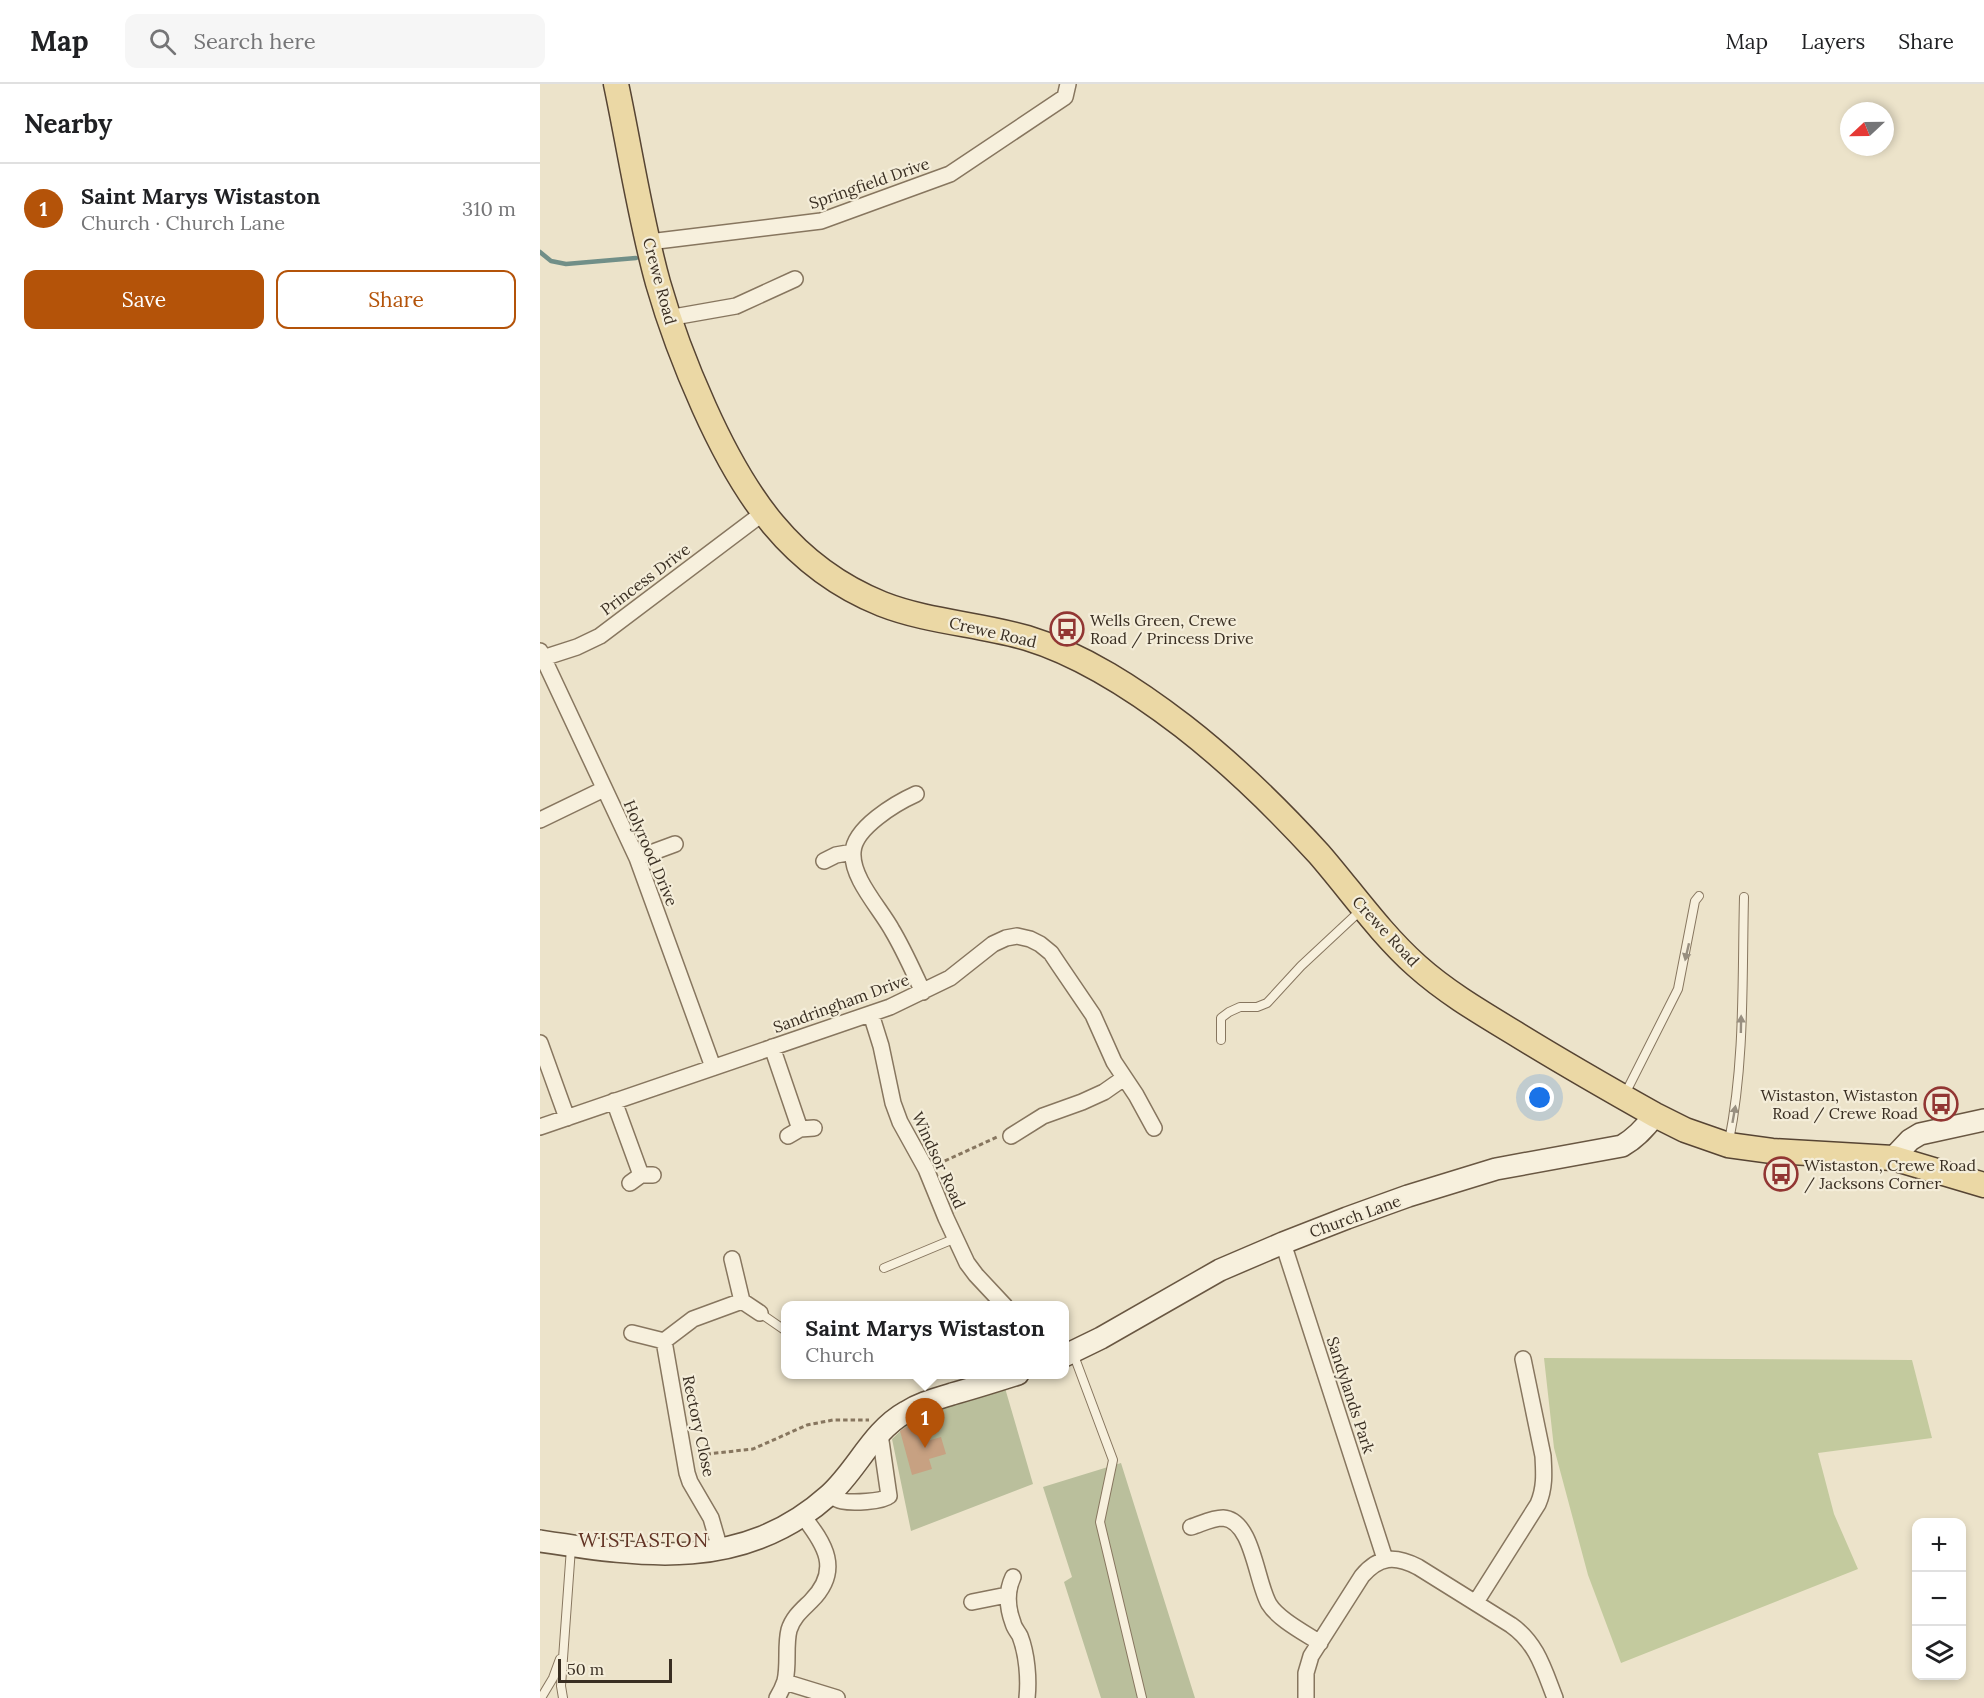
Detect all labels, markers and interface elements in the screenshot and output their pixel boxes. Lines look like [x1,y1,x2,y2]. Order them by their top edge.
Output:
search box [125,14,545,68]
text: Map [30,23,89,59]
icon: search [146,25,179,58]
text: Search here [194,27,316,55]
text: Map [1725,28,1768,55]
text: Layers [1801,28,1865,55]
text: Share [1898,28,1954,55]
north arrow [1840,102,1894,156]
text: Nearby [24,107,112,140]
street label: Springfield Drive [806,153,932,213]
text: Saint Marys Wistaston [81,182,320,210]
text: 1 [39,196,48,221]
text: 310 m [462,196,516,221]
text: Church · Church Lane [81,210,285,235]
street label: Crewe Road [639,235,681,327]
button: Save [24,270,264,329]
button: Share [276,270,516,329]
street label: Princess Drive [596,539,694,619]
place label: Wells Green, Crewe Road / Princess Drive [1090,610,1254,649]
bus stop icon: Wells Green, Crewe Road / Princess Drive [1049,611,1085,647]
street label: Crewe Road [947,612,1039,652]
street label: Holyrood Drive [620,797,683,909]
street label: Crewe Road [1348,892,1424,971]
one-way arrow [1681,943,1691,961]
street label: Sandringham Drive [770,969,912,1037]
one-way arrow [1736,1015,1746,1034]
your location [1525,1083,1554,1112]
place label: Wistaston, Wistaston Road / Crewe Road [1760,1085,1918,1124]
bus stop icon: Wistaston, Wistaston Road / Crewe Road [1923,1086,1959,1122]
one-way arrow [1730,1105,1739,1124]
street label: Windsor Road [908,1108,970,1212]
place label: Wistaston, Crewe Road / Jacksons Corner [1804,1155,1977,1194]
bus stop icon: Wistaston, Crewe Road / Jacksons Corner [1763,1156,1799,1192]
street label: Church Lane [1307,1190,1404,1242]
popup [781,1301,1069,1379]
text: Saint Marys Wistaston [805,1314,1045,1342]
street label: Sandylands Park [1323,1334,1379,1456]
text: Church [805,1342,874,1367]
street label: Rectory Close [678,1373,720,1479]
pin: 1 [906,1398,944,1448]
map controls [1912,1518,1966,1680]
button: + [1912,1518,1966,1572]
district label: WISTASTON [578,1527,710,1552]
button: − [1912,1572,1966,1626]
button: layers [1912,1626,1966,1680]
scale bar [558,1656,672,1684]
text: 50 m [567,1659,604,1679]

